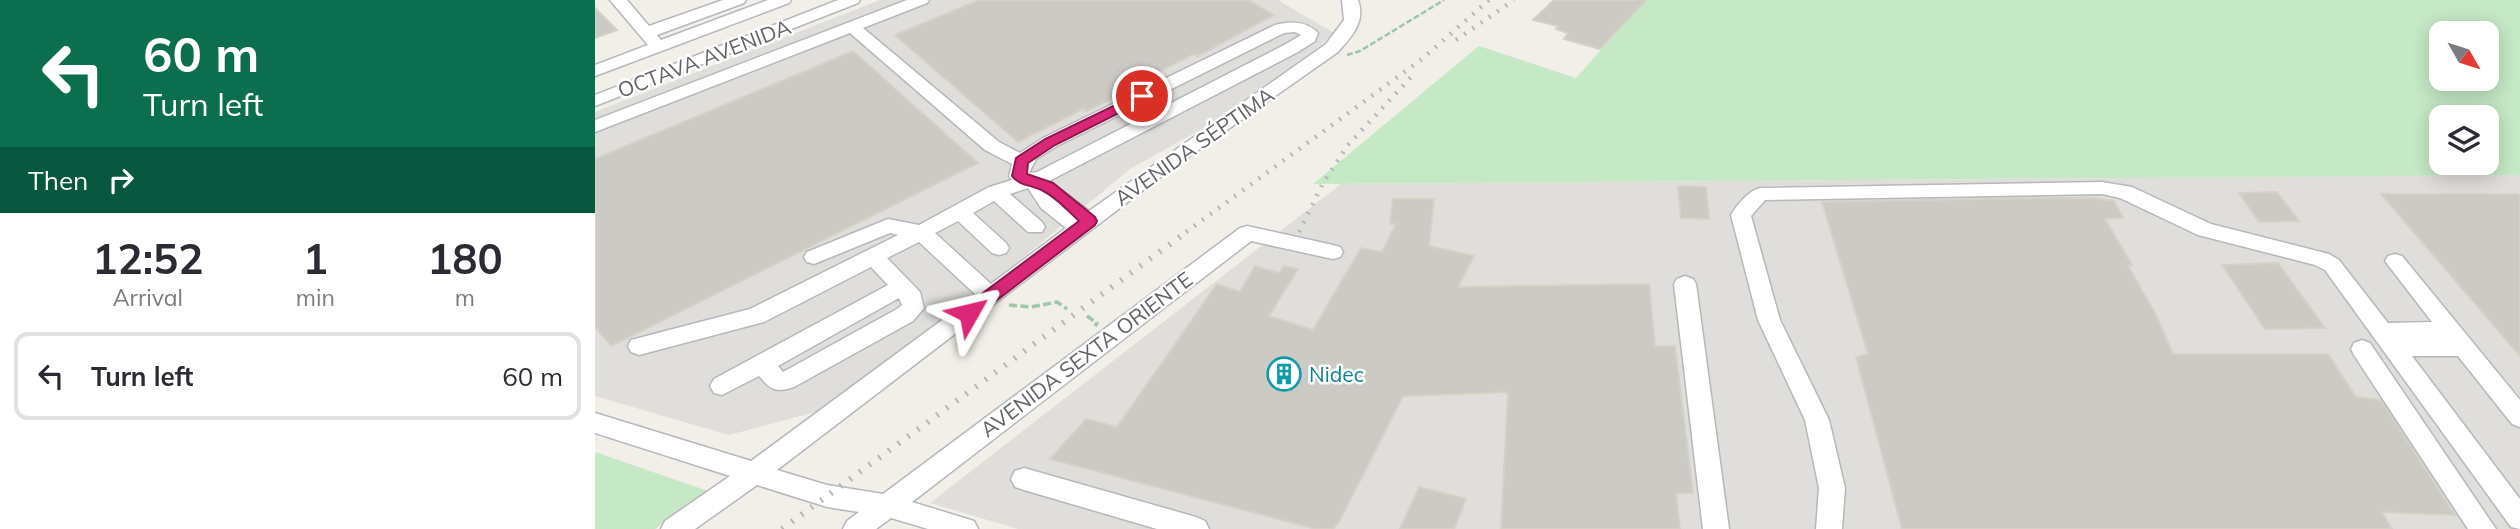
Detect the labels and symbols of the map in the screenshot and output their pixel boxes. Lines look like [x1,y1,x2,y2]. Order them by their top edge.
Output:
street label: OCTAVA AVENIDA [614,13,795,103]
north arrow [2429,21,2499,91]
pin [1112,66,1172,126]
street label: AVENIDA SÉPTIMA [1109,81,1279,211]
street label: AVENIDA SEXTA ORIENTE [975,266,1197,442]
position arrow [932,276,1006,350]
building icon: Nidec [1265,355,1303,393]
place label: Nidec [1309,361,1364,387]

